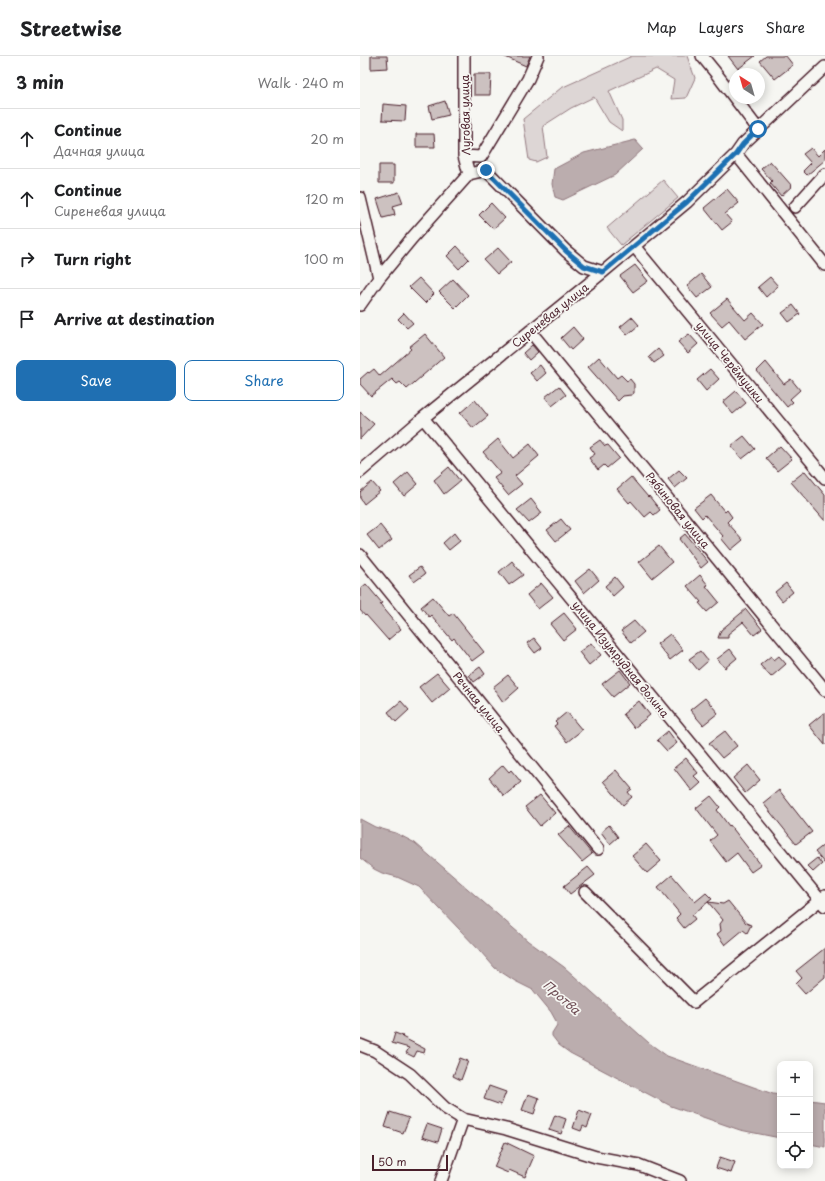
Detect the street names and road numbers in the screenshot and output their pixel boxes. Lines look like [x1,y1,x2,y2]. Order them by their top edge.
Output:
street label: Луговая улица [456,74,474,156]
street label: Сиреневая улица [508,279,592,351]
street label: улица Черёмушки [692,318,768,406]
street label: Рябиновая улица [642,468,714,552]
street label: улица Изумрудная долина [568,597,674,721]
street label: Речная улица [449,668,509,736]

